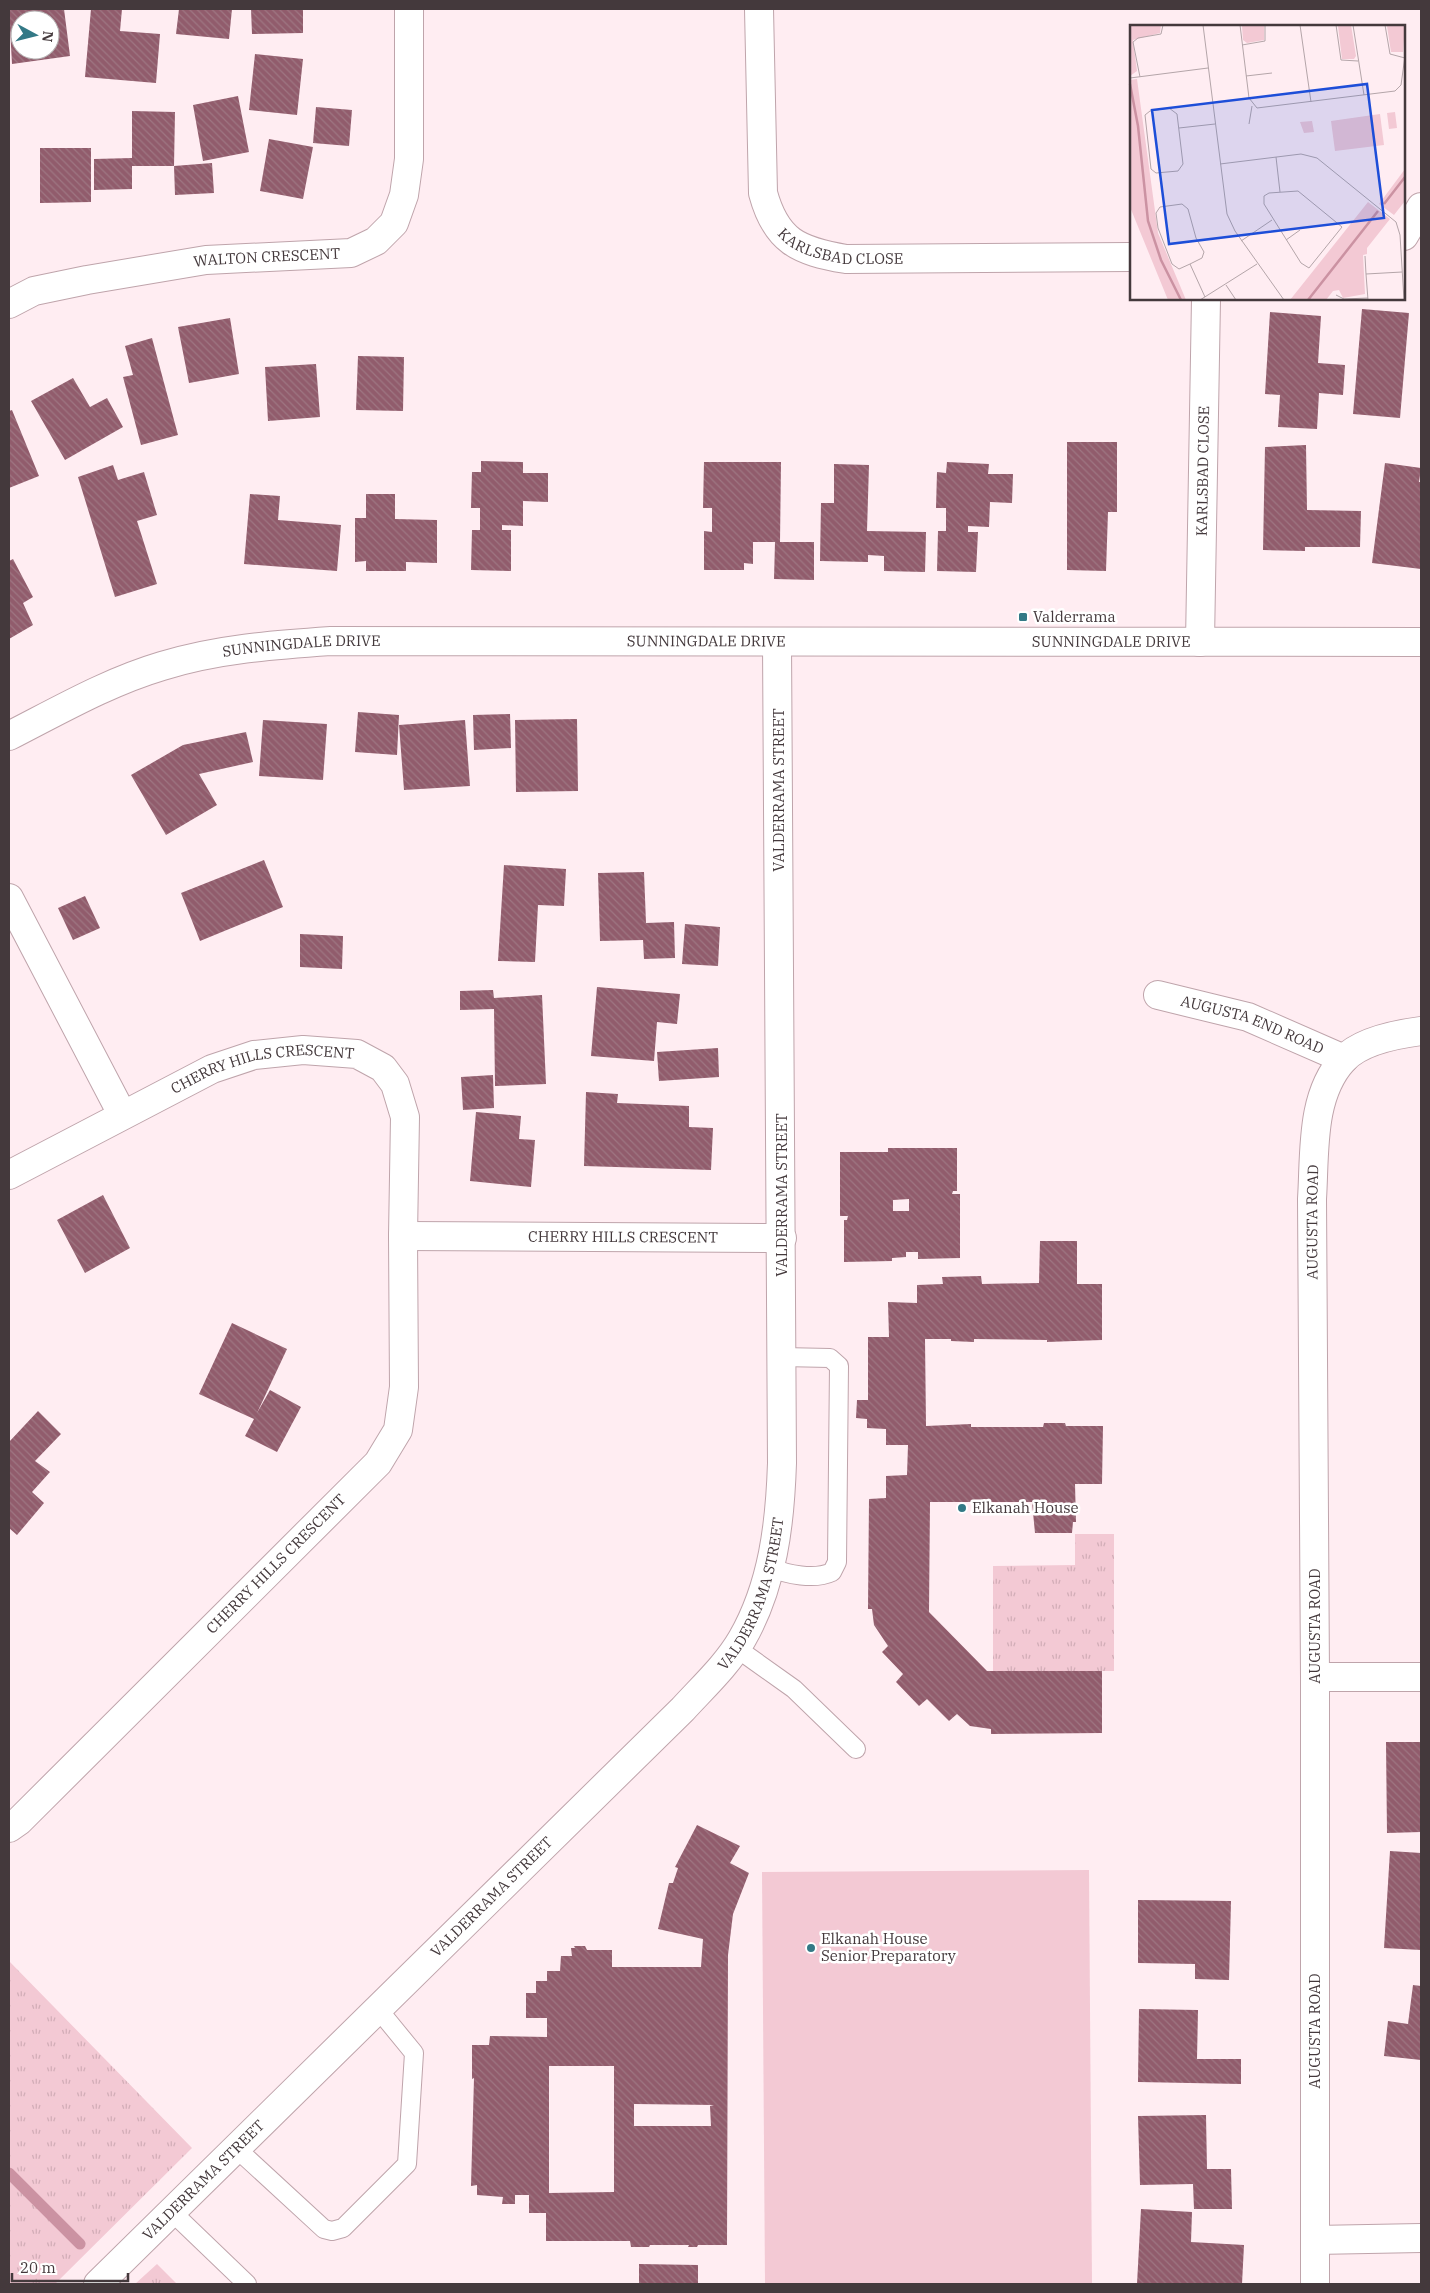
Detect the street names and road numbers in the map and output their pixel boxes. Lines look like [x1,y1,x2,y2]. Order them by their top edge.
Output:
street label: KARLSBAD CLOSE [774,224,903,268]
street label: WALTON CRESCENT [192,244,341,271]
street label: KARLSBAD CLOSE [1192,406,1213,536]
street label: SUNNINGDALE DRIVE [221,631,381,661]
street label: SUNNINGDALE DRIVE [627,631,786,650]
street label: SUNNINGDALE DRIVE [1032,632,1191,651]
street label: VALDERRAMA STREET [769,708,788,872]
street label: AUGUSTA END ROAD [1179,991,1327,1058]
street label: CHERRY HILLS CRESCENT [167,1040,355,1098]
street label: VALDERRAMA STREET [772,1113,791,1277]
street label: AUGUSTA ROAD [1302,1164,1322,1280]
street label: CHERRY HILLS CRESCENT [528,1227,718,1247]
street label: CHERRY HILLS CRESCENT [202,1490,350,1638]
street label: VALDERRAMA STREET [713,1516,787,1674]
street label: AUGUSTA ROAD [1305,1568,1324,1684]
street label: VALDERRAMA STREET [426,1832,557,1961]
street label: AUGUSTA ROAD [1305,1973,1324,2089]
street label: VALDERRAMA STREET [138,2116,268,2244]

